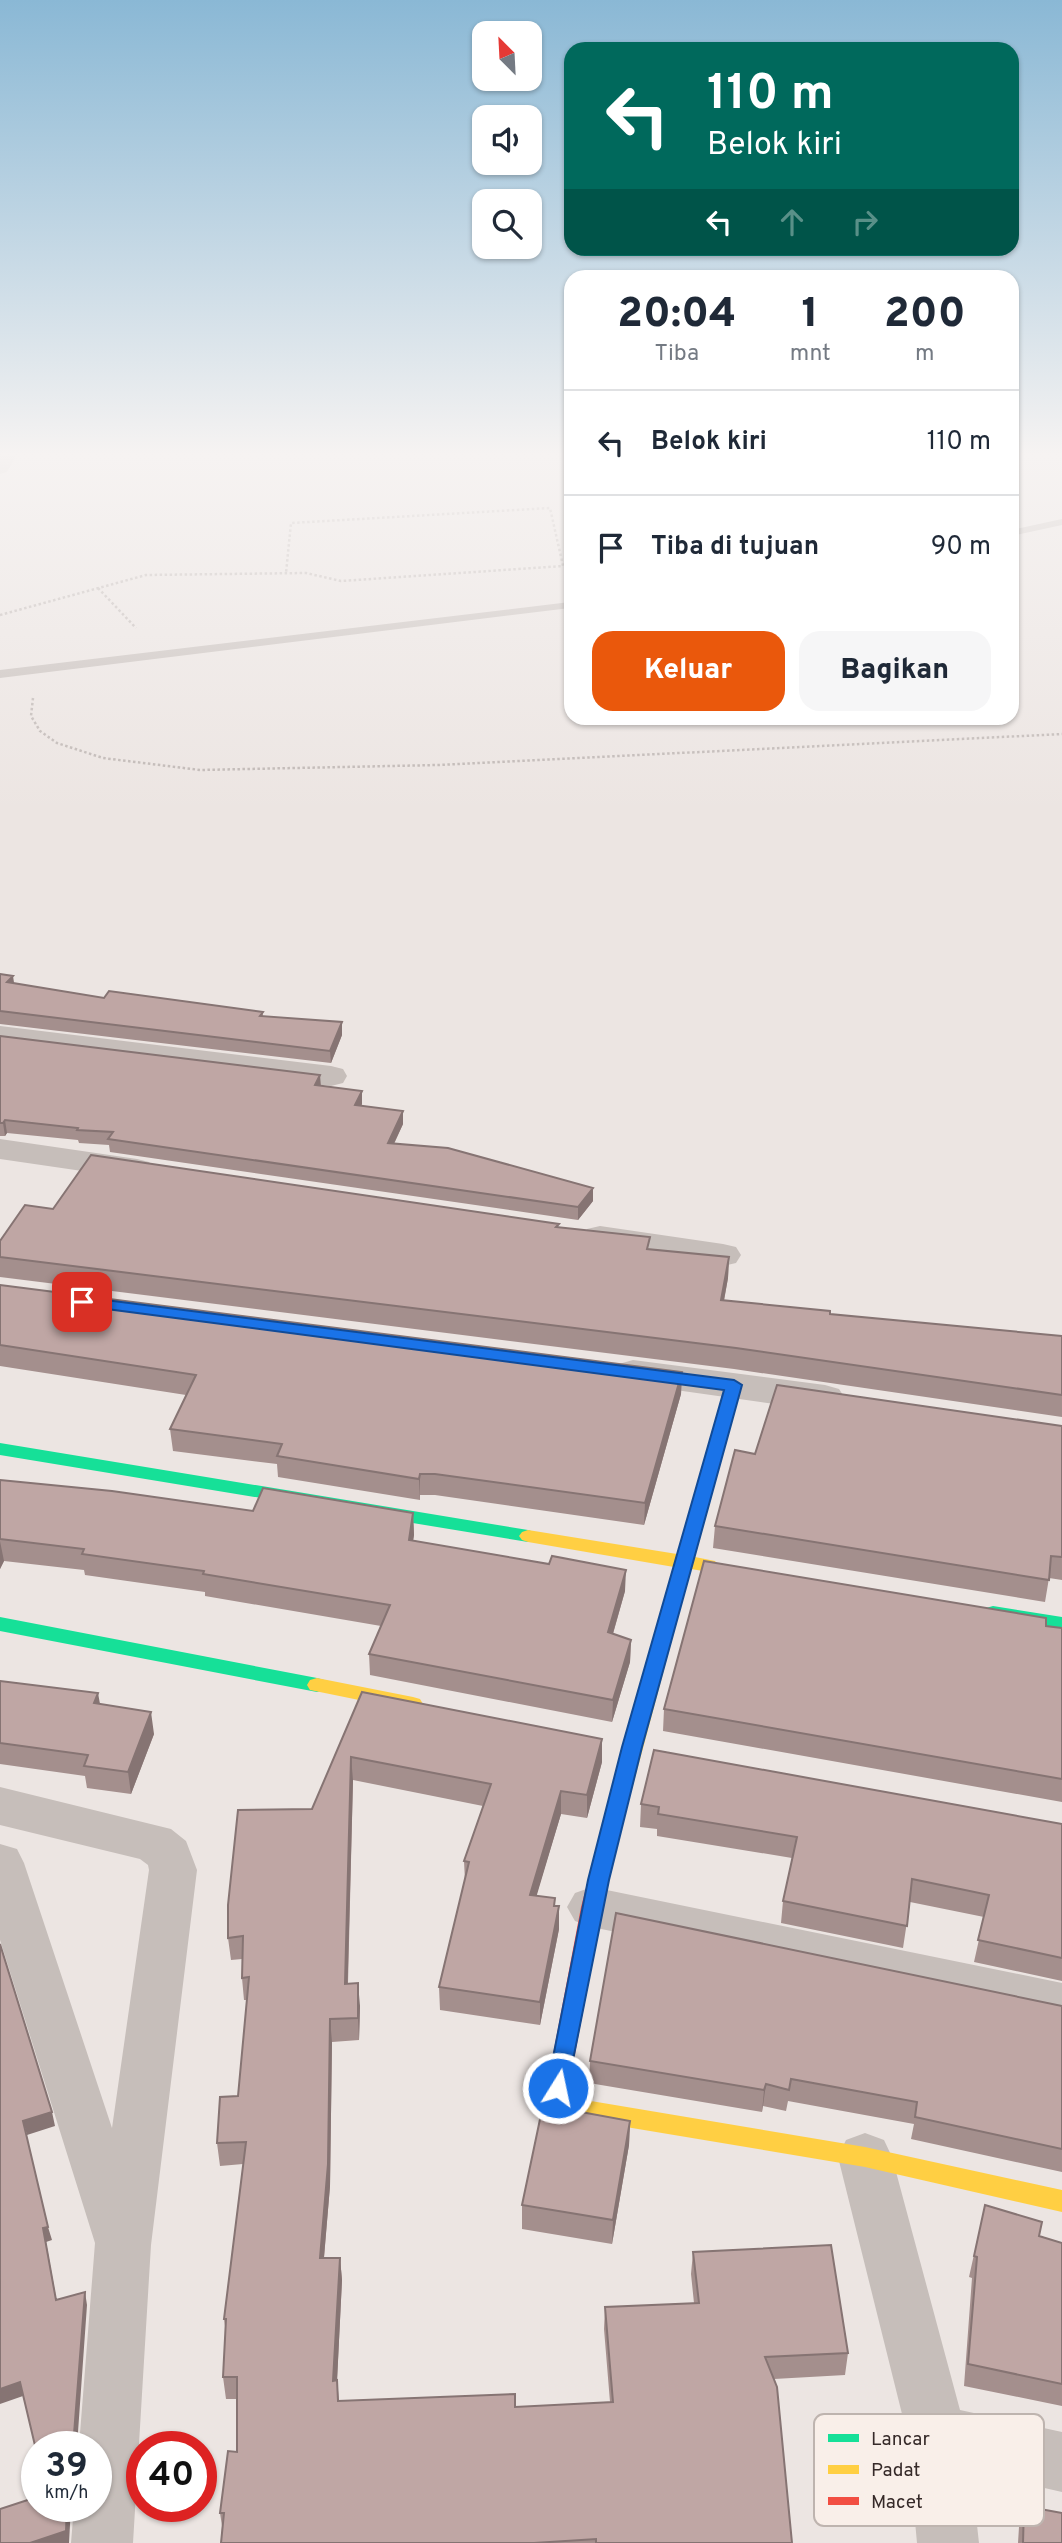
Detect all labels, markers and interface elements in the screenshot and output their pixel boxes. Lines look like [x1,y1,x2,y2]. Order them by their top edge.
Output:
north arrow [472,21,542,91]
map controls [472,21,542,259]
text: 110 m [707,65,834,127]
icon: left [592,70,683,161]
button: sound [472,105,542,175]
text: Belok kiri [707,126,842,166]
button: search [472,189,542,259]
icon: left [700,203,738,241]
icon: ahead [773,203,811,241]
icon: right [846,203,884,241]
text: 20:04 [617,289,736,342]
text: 1 [802,289,819,342]
text: 200 [884,289,966,342]
text: Tiba [655,340,699,369]
text: mnt [790,340,831,369]
text: m [915,340,935,369]
icon: left [592,424,630,462]
text: Belok kiri [651,426,767,459]
text: 110 m [927,426,991,459]
icon: arrive [592,529,630,567]
text: Tiba di tujuan [651,531,819,564]
text: 90 m [931,531,991,564]
button: Keluar [592,631,785,711]
button: Bagikan [799,631,991,711]
pin [52,1272,112,1332]
icon: arrive [63,1283,101,1321]
position arrow [521,2051,595,2125]
legend [814,2414,1044,2526]
text: Lancar [871,2428,930,2452]
speed limit sign: 40 [126,2431,217,2522]
text: 39 [45,2445,88,2489]
text: Padat [871,2459,920,2483]
text: km/h [45,2482,88,2505]
text: Macet [871,2491,923,2515]

